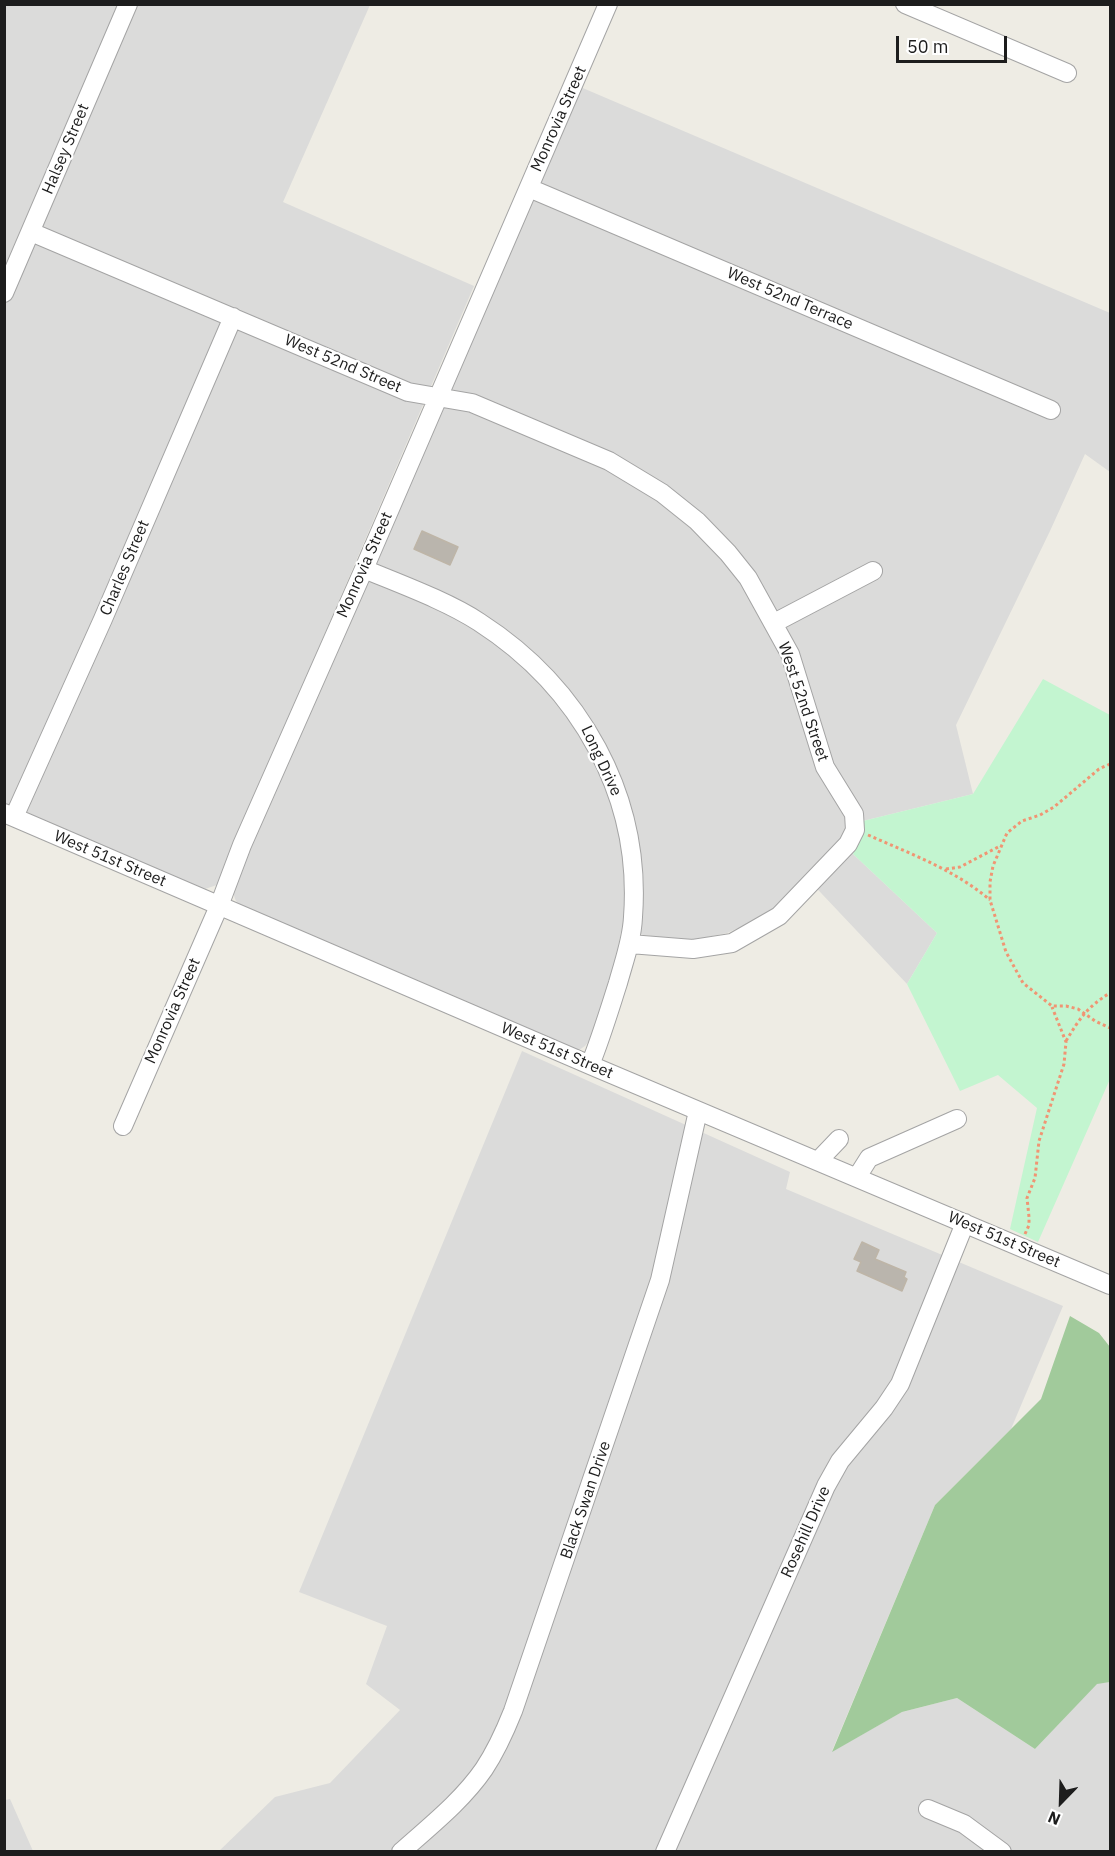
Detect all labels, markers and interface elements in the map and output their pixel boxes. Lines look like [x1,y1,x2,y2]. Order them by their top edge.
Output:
scale bar [899,24,1010,62]
text: 50 m [907,35,949,58]
street label: Monrovia Street [527,63,591,175]
street label: Halsey Street [38,101,94,197]
street label: West 52nd Terrace [724,264,856,334]
street label: West 52nd Street [282,331,404,397]
street label: Monrovia Street [333,509,397,621]
street label: Charles Street [96,517,154,619]
street label: West 52nd Street [774,640,832,764]
street label: Long Drive [576,723,626,799]
street label: West 51st Street [51,827,169,891]
street label: Monrovia Street [141,955,205,1067]
street label: West 51st Street [498,1019,616,1083]
street label: West 51st Street [945,1208,1063,1272]
street label: Black Swan Drive [557,1438,615,1562]
street label: Rosehill Drive [777,1483,835,1581]
north arrow [1031,1772,1091,1832]
text: N [1045,1807,1063,1830]

